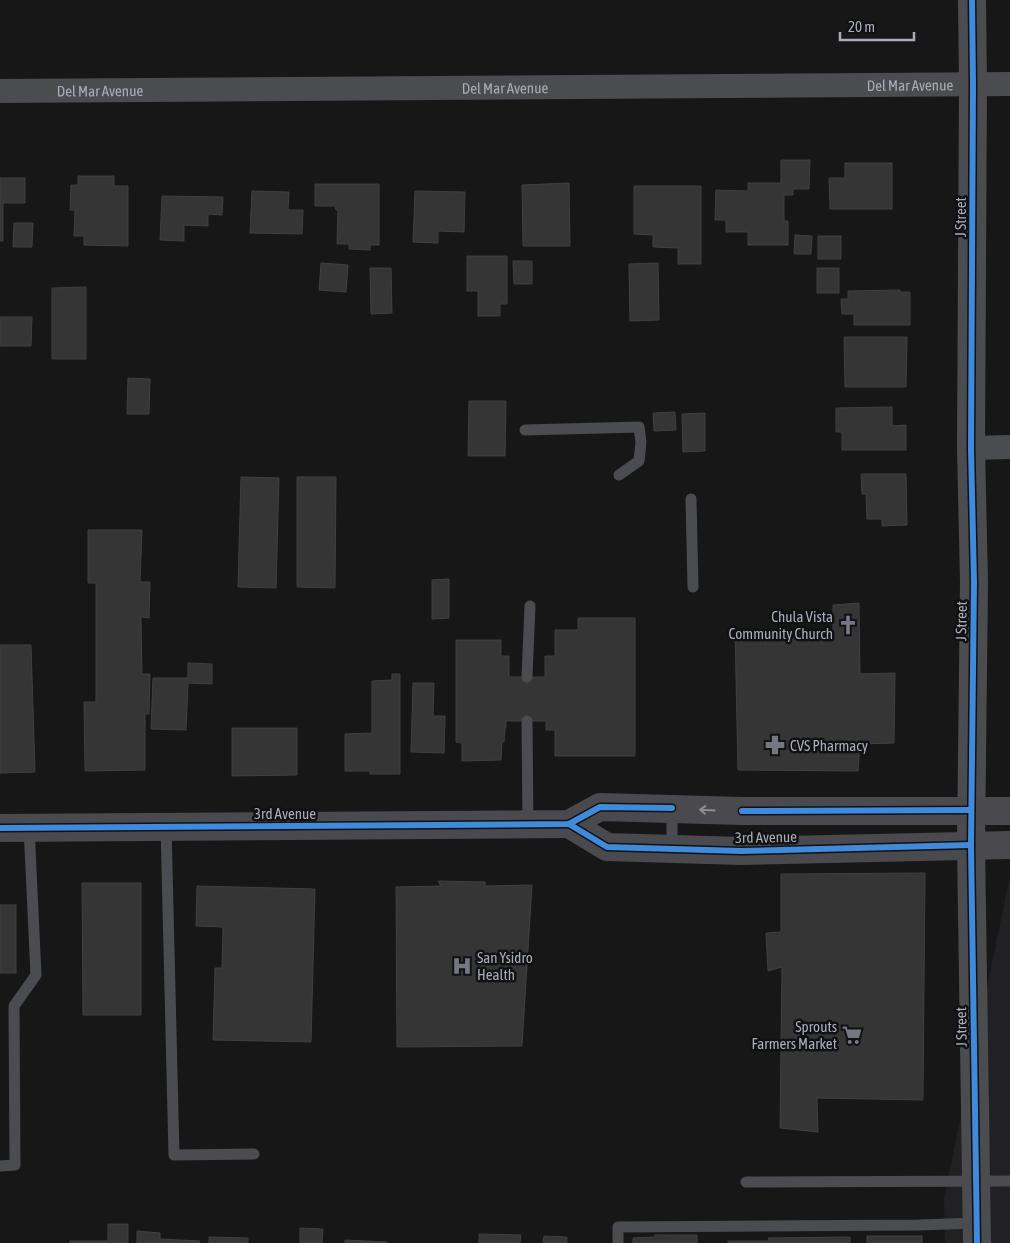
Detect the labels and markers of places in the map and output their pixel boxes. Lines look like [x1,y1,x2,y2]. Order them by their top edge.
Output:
place label: Chula Vista Community Church [729,608,833,642]
church icon: Chula Vista Community Church [837,614,859,636]
pharmacy icon: CVS Pharmacy [764,734,786,756]
place label: CVS Pharmacy [790,737,868,754]
place label: San Ysidro Health [477,949,533,983]
hospital icon: San Ysidro Health [451,955,473,977]
place label: Sprouts Farmers Market [752,1018,837,1052]
supermarket icon: Sprouts Farmers Market [841,1024,863,1046]

